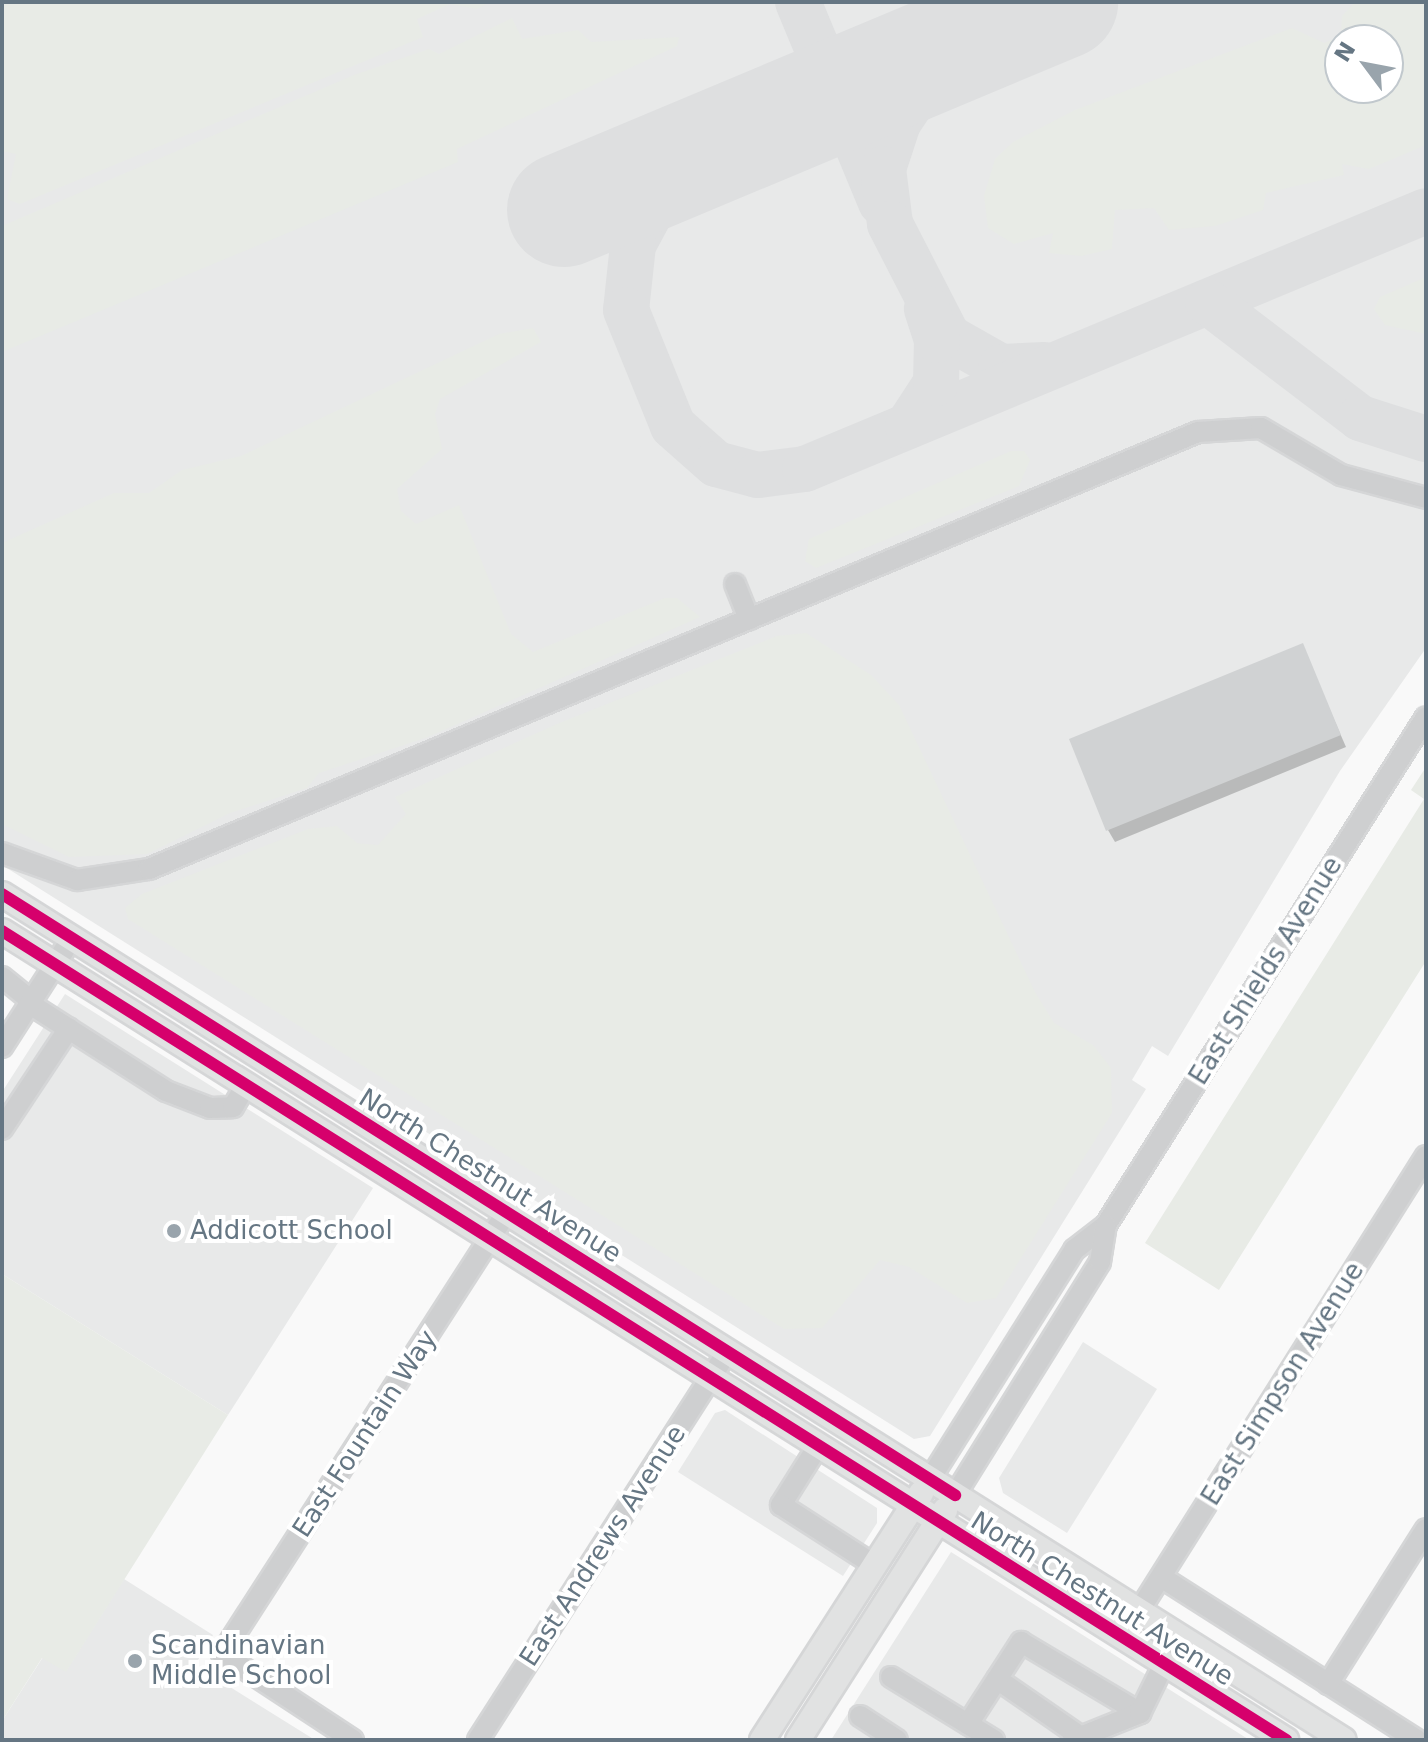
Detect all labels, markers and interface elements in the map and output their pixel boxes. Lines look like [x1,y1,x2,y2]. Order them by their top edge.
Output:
north arrow [1324,24,1404,104]
text: N [1329,38,1360,67]
street label: East Shields Avenue [1183,851,1349,1091]
street label: North Chestnut Avenue [353,1082,627,1270]
place label: Addicott School [190,1215,393,1247]
marker: Addicott School [165,1222,183,1240]
street label: East Simpson Avenue [1195,1257,1371,1511]
street label: East Fountain Way [286,1325,444,1543]
street label: East Andrews Avenue [513,1420,693,1672]
street label: North Chestnut Avenue [965,1505,1239,1693]
place label: Scandinavian Middle School [151,1630,331,1692]
marker: Scandinavian Middle School [126,1652,144,1670]

